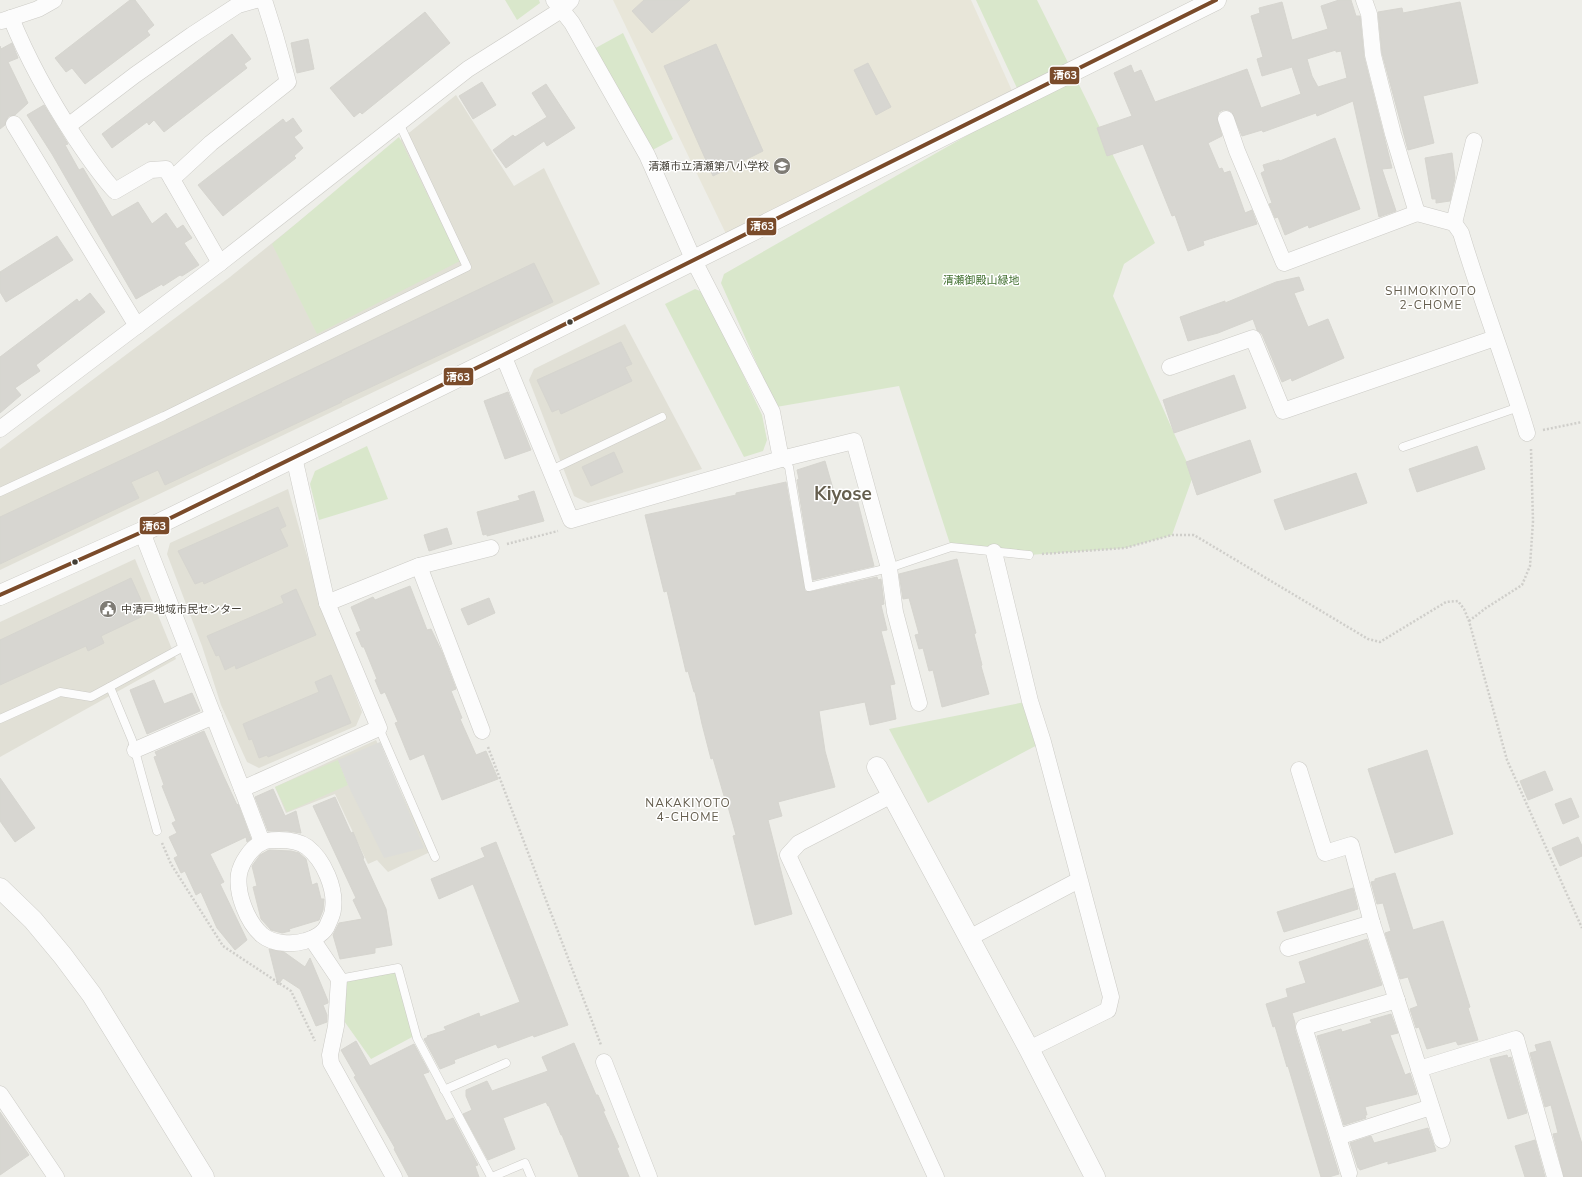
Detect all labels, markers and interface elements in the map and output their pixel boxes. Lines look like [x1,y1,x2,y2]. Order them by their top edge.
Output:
line badge: 清63 [1049,66,1080,85]
text: 清63 [1053,68,1077,83]
school or university icon: 清瀬市立清瀬第八小学校 [772,156,792,176]
place label: 清瀬市立清瀬第八小学校 [648,159,769,174]
line badge: 清63 [746,217,777,236]
text: 清63 [750,219,774,234]
park label: 清瀬御殿山緑地 [943,273,1020,288]
district label: SHIMOKIYOTO 2-CHOME [1385,283,1477,313]
unlabelled marker [565,317,575,327]
line badge: 清63 [443,367,474,386]
text: 清63 [446,370,470,385]
district label: Kiyose [814,481,872,507]
line badge: 清63 [139,516,170,535]
text: 清63 [142,519,166,534]
unlabelled marker [70,557,80,567]
public building icon: 中清戸地域市民センター [98,599,118,619]
place label: 中清戸地域市民センター [121,602,242,617]
district label: NAKAKIYOTO 4-CHOME [645,795,731,825]

